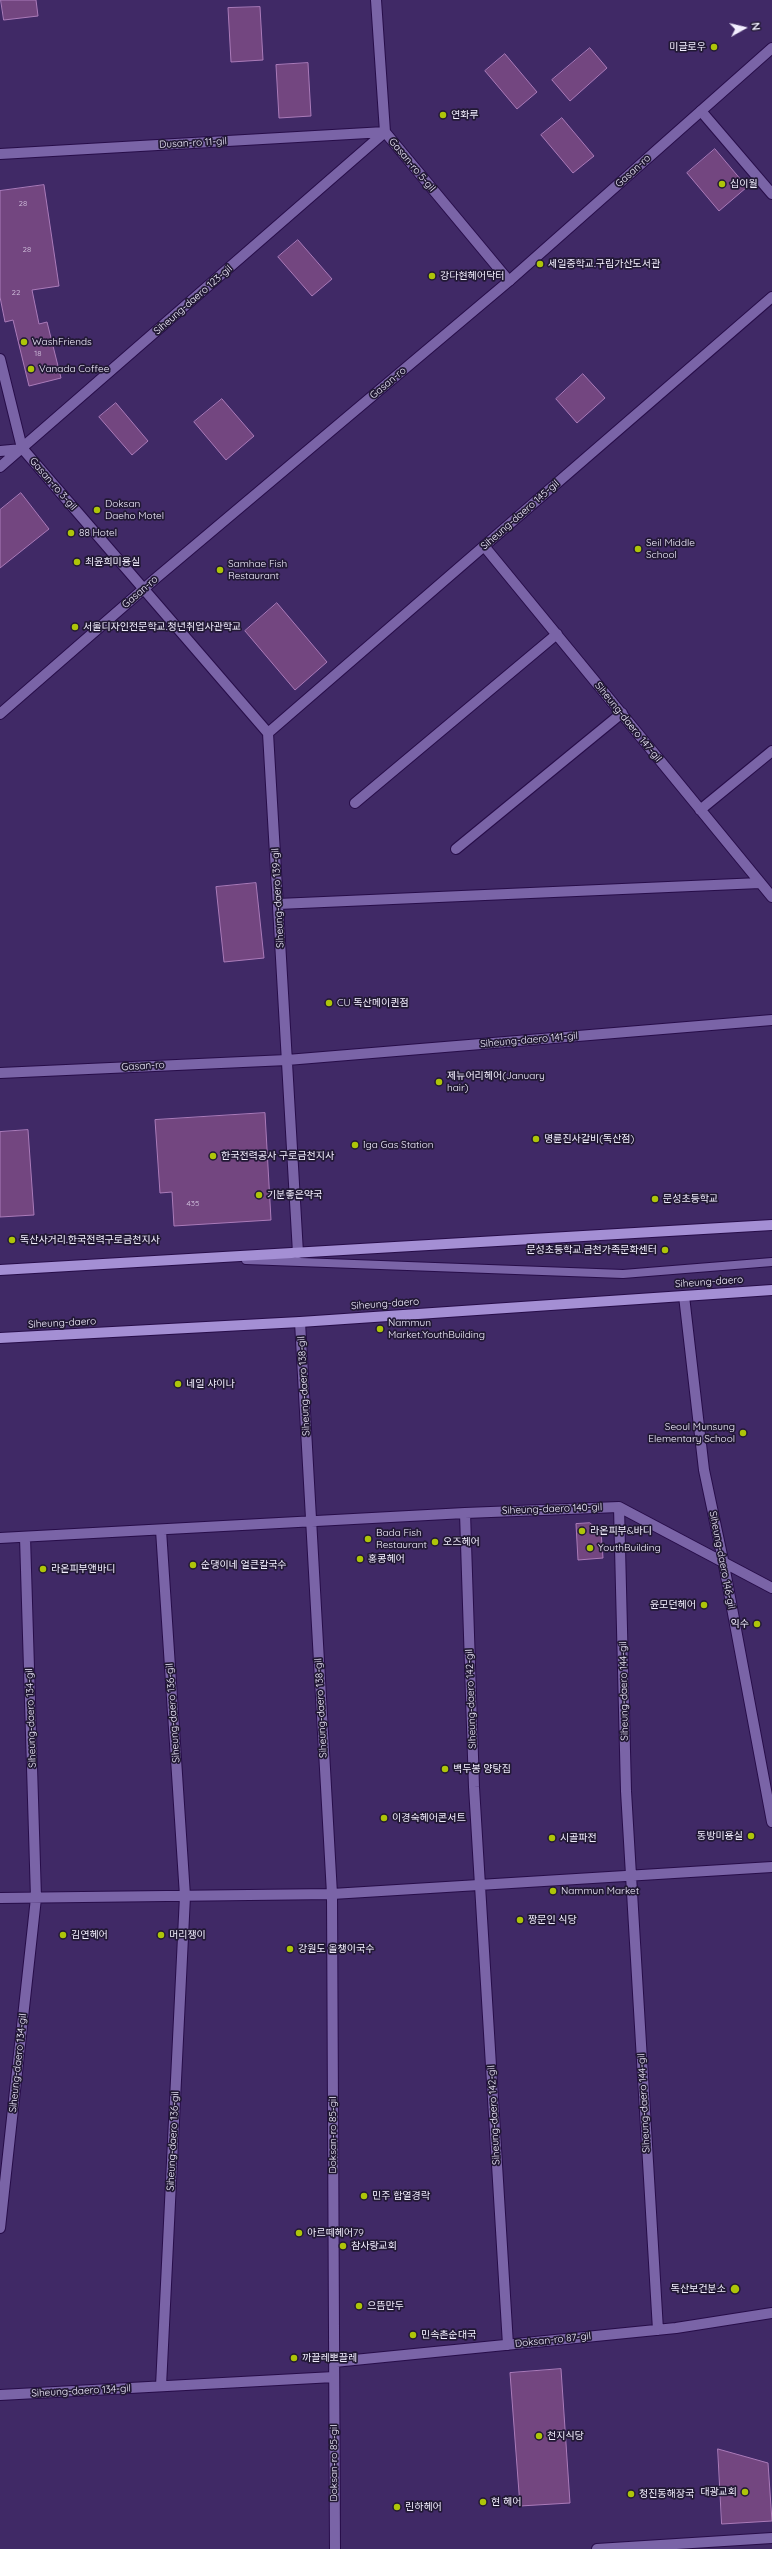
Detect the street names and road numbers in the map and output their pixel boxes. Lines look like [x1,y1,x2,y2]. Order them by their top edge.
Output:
street label: Dusan-ro 11-gil [159,135,227,151]
street label: Gasan-ro 5-gil [386,136,438,194]
street label: Gasan-ro [613,152,653,190]
street label: Siheung-daero 123-gil [151,263,235,337]
street label: Gasan-ro [368,364,408,402]
street label: Gasan-ro 3-gil [27,455,79,513]
street label: Siheung-daero 145-gil [478,478,562,552]
street label: Gasan-ro [120,573,160,611]
street label: Siheung-daero 147-gil [592,680,664,764]
street label: Siheung-daero 139-gil [269,848,287,948]
street label: Siheung-daero 141-gil [480,1030,578,1050]
street label: Gasan-ro [121,1059,165,1073]
street label: Siheung-daero [675,1274,743,1290]
street label: Siheung-daero [351,1296,419,1312]
street label: Siheung-daero [28,1315,96,1331]
street label: Siheung-daero 138-gil [295,1336,313,1436]
street label: Siheung-daero 140-gil [502,1501,602,1517]
street label: Siheung-daero 146-gil [707,1510,737,1610]
street label: Siheung-daero 144-gil [617,1641,631,1741]
street label: Siheung-daero 142-gil [463,1649,479,1749]
street label: Siheung-daero 138-gil [312,1658,330,1758]
street label: Siheung-daero 136-gil [164,1663,182,1763]
street label: Siheung-daero 134-gil [23,1668,39,1768]
street label: Siheung-daero 134-gil [7,2013,29,2113]
street label: Siheung-daero 144-gil [635,2053,653,2153]
street label: Siheung-daero 142-gil [485,2065,503,2165]
street label: Siheung-daero 136-gil [164,2091,182,2191]
street label: Doksan-ro 85-gil [327,2097,339,2173]
street label: Doksan-ro 87-gil [514,2330,592,2350]
street label: Siheung-daero 134-gil [31,2382,131,2400]
street label: Doksan-ro 85-gil [328,2425,340,2501]

